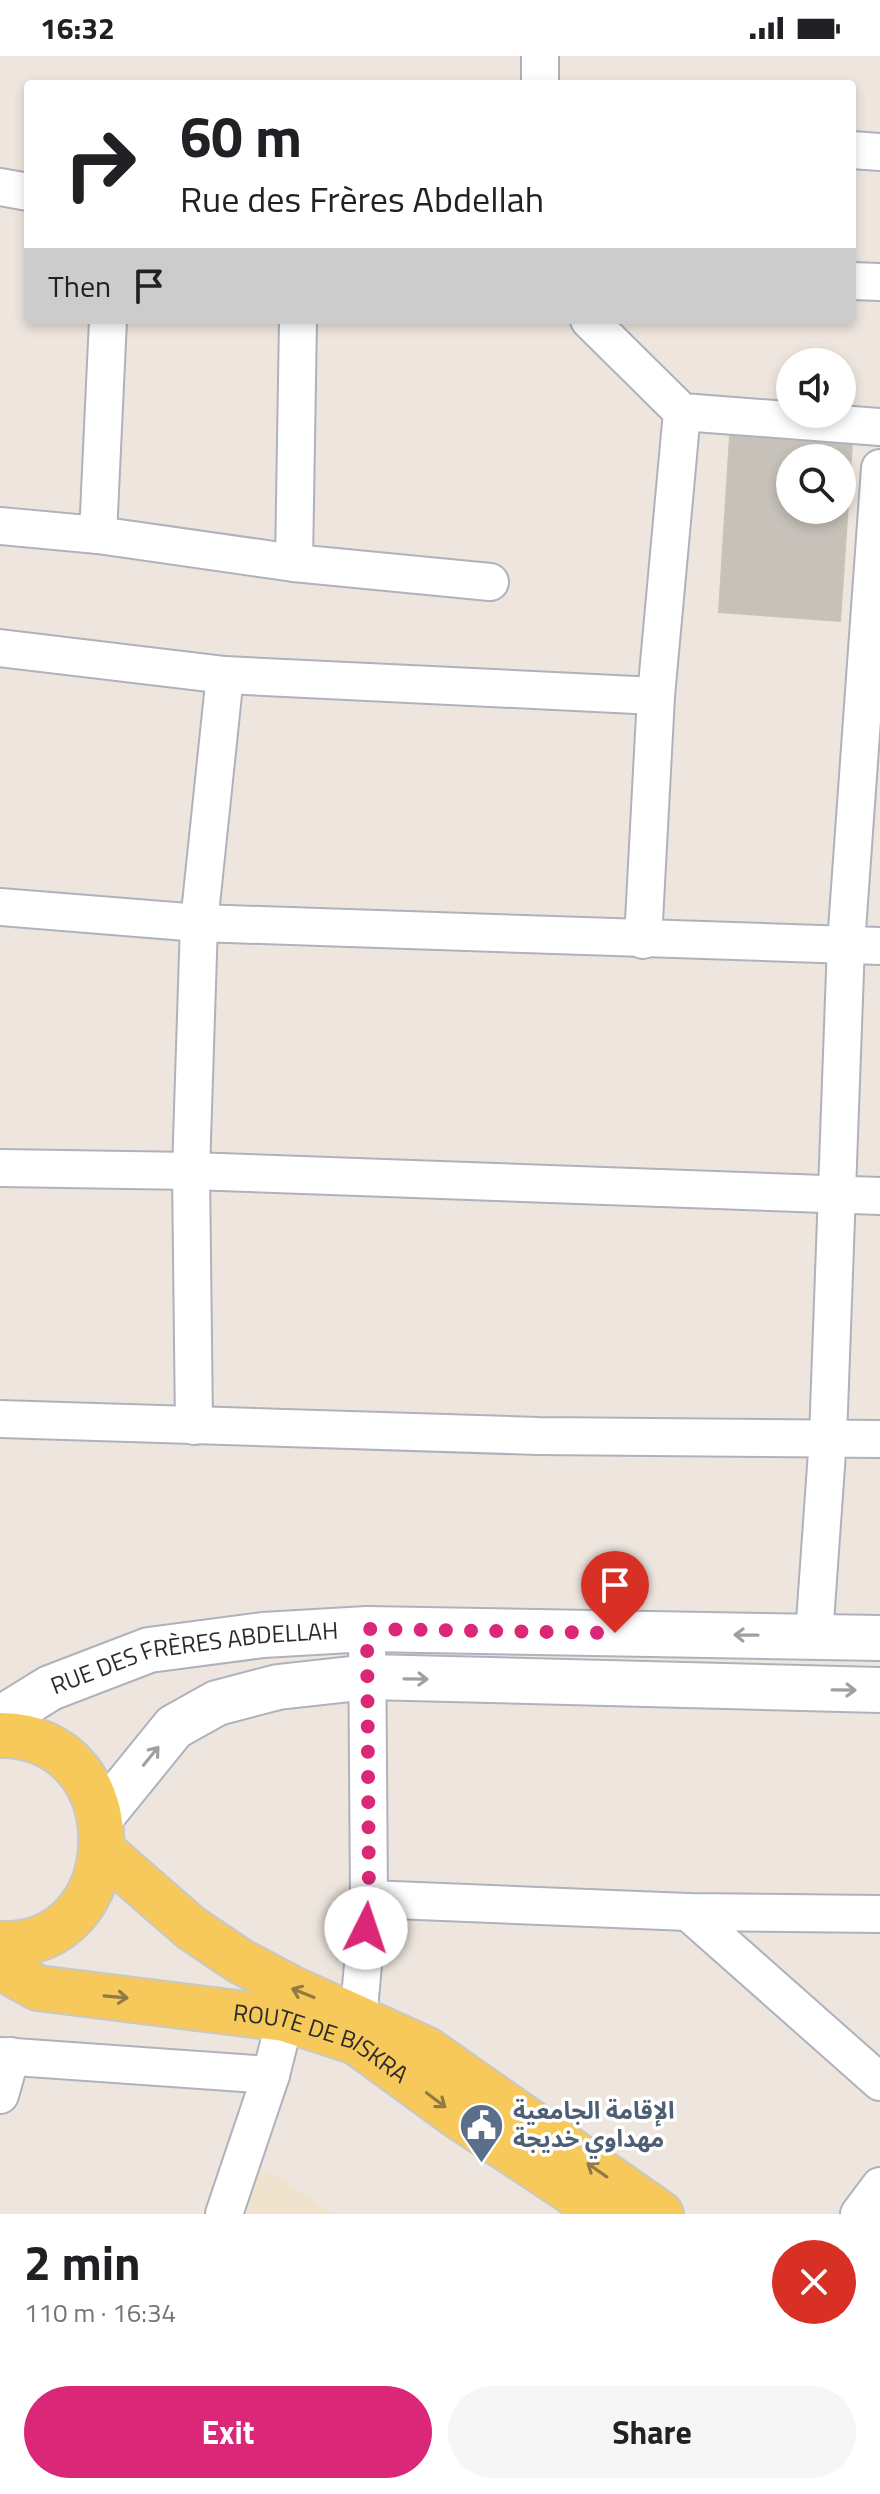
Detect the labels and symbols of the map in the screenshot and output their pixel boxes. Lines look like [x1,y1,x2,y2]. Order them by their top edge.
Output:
pin [581,1551,649,1633]
street label: RUE DES FRÈRES ABDELLAH [45,1612,339,1703]
one-way arrow [733,1627,760,1643]
one-way arrow [402,1671,429,1686]
one-way arrow [830,1682,857,1697]
one-way arrow [142,1746,160,1767]
position arrow [324,1886,408,1970]
one-way arrow [291,1985,316,2000]
one-way arrow [102,1990,128,2005]
street label: ROUTE DE BISKRA [231,1994,416,2092]
one-way arrow [424,2091,446,2108]
place label: الإقامة الجامعية مهداوي خديجة [513,2092,674,2159]
public building icon: الإقامة الجامعية مهداوي خديجة [458,2101,506,2164]
one-way arrow [586,2162,608,2178]

